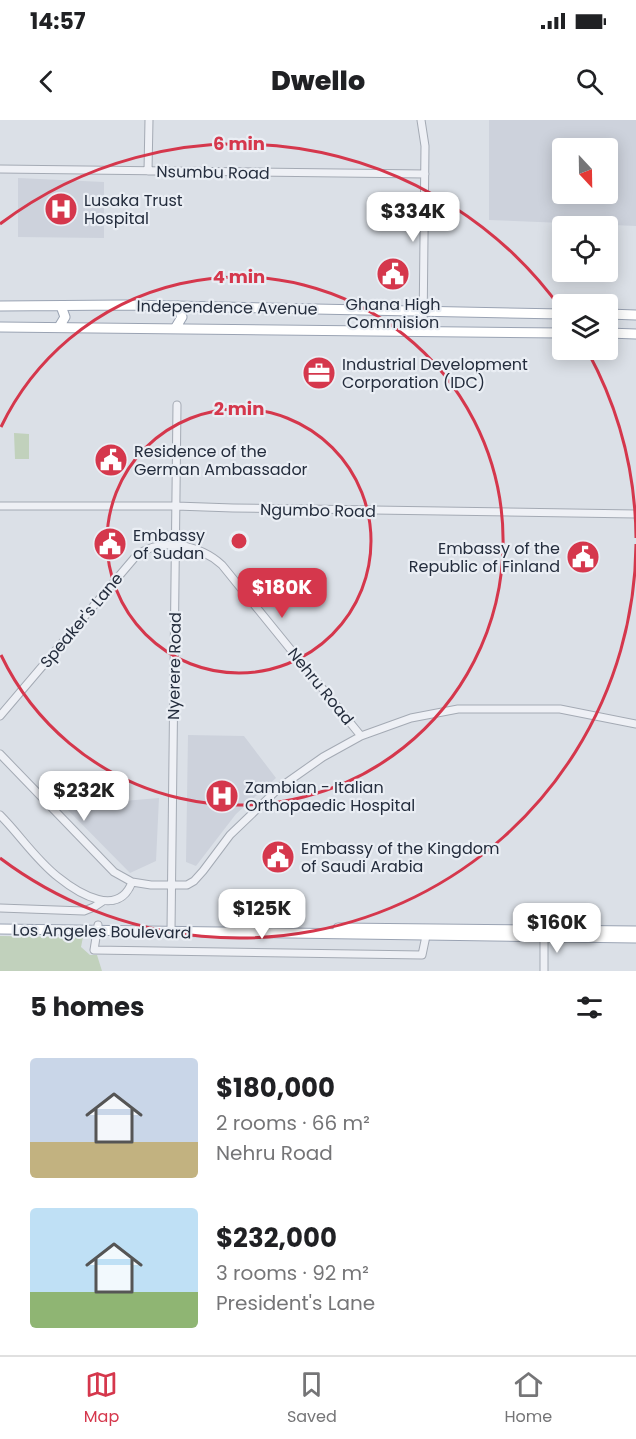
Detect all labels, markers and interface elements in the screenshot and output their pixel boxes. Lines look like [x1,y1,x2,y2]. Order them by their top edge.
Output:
text: 14:57 [30,6,85,37]
text: Dwello [271,62,365,99]
icon: back [30,65,63,98]
icon: search [573,65,606,98]
text: 6 min [213,131,265,156]
north arrow [552,138,618,204]
map controls [552,138,618,360]
street label: Nsumbu Road [156,160,270,185]
place label: Lusaka Trust Hospital [84,189,183,230]
hospital icon: Lusaka Trust Hospital [43,191,79,227]
pin: $334K [371,192,455,243]
text: $334K [381,197,445,225]
button: locate [552,216,618,282]
public building icon: Ghana High Commision [375,256,411,292]
text: 4 min [213,264,265,289]
place label: Ghana High Commision [346,293,440,334]
street label: Independence Avenue [136,294,318,321]
button: layers [552,294,618,360]
place label: Industrial Development Corporation (IDC) [342,353,528,394]
office icon: Industrial Development Corporation (IDC) [301,355,337,391]
text: 2 min [214,396,264,421]
place label: Residence of the German Ambassador [134,440,308,481]
public building icon: Residence of the German Ambassador [93,442,129,478]
street label: Ngumbo Road [260,498,376,523]
place label: Embassy of Sudan [133,524,205,565]
public building icon: Embassy of Sudan [92,526,128,562]
centre of rings [229,531,249,551]
place label: Embassy of the Republic of Finland [409,537,560,578]
public building icon: Embassy of the Republic of Finland [565,539,601,575]
street label: Speaker's Lane [35,568,128,673]
pin: $180K [240,568,324,619]
text: $180K [252,573,312,601]
street label: Nyerere Road [162,612,187,720]
street label: Nehru Road [282,643,359,730]
pin: $232K [42,771,126,822]
text: $232K [53,776,115,804]
place label: Zambian - Italian Orthopaedic Hospital [245,776,415,817]
hospital icon: Zambian - Italian Orthopaedic Hospital [204,778,240,814]
place label: Embassy of the Kingdom of Saudi Arabia [301,837,499,878]
public building icon: Embassy of the Kingdom of Saudi Arabia [260,839,296,875]
pin: $125K [220,889,304,940]
text: $125K [232,894,292,922]
pin: $160K [515,903,599,954]
text: $160K [527,908,587,936]
street label: Los Angeles Boulevard [12,918,192,945]
text: 5 homes [30,989,145,1025]
icon: filters [573,991,606,1024]
text: $180,000 [216,1070,335,1106]
icon: home [78,1082,150,1154]
text: 2 rooms · 66 m² [216,1109,370,1137]
text: Nehru Road [216,1139,333,1167]
text: $232,000 [216,1220,337,1256]
icon: home [78,1232,150,1304]
text: 3 rooms · 92 m² [216,1259,369,1287]
text: President's Lane [216,1289,375,1317]
tab: Map [84,1368,119,1429]
tab: Saved [287,1368,337,1429]
tab: Home [504,1368,552,1429]

